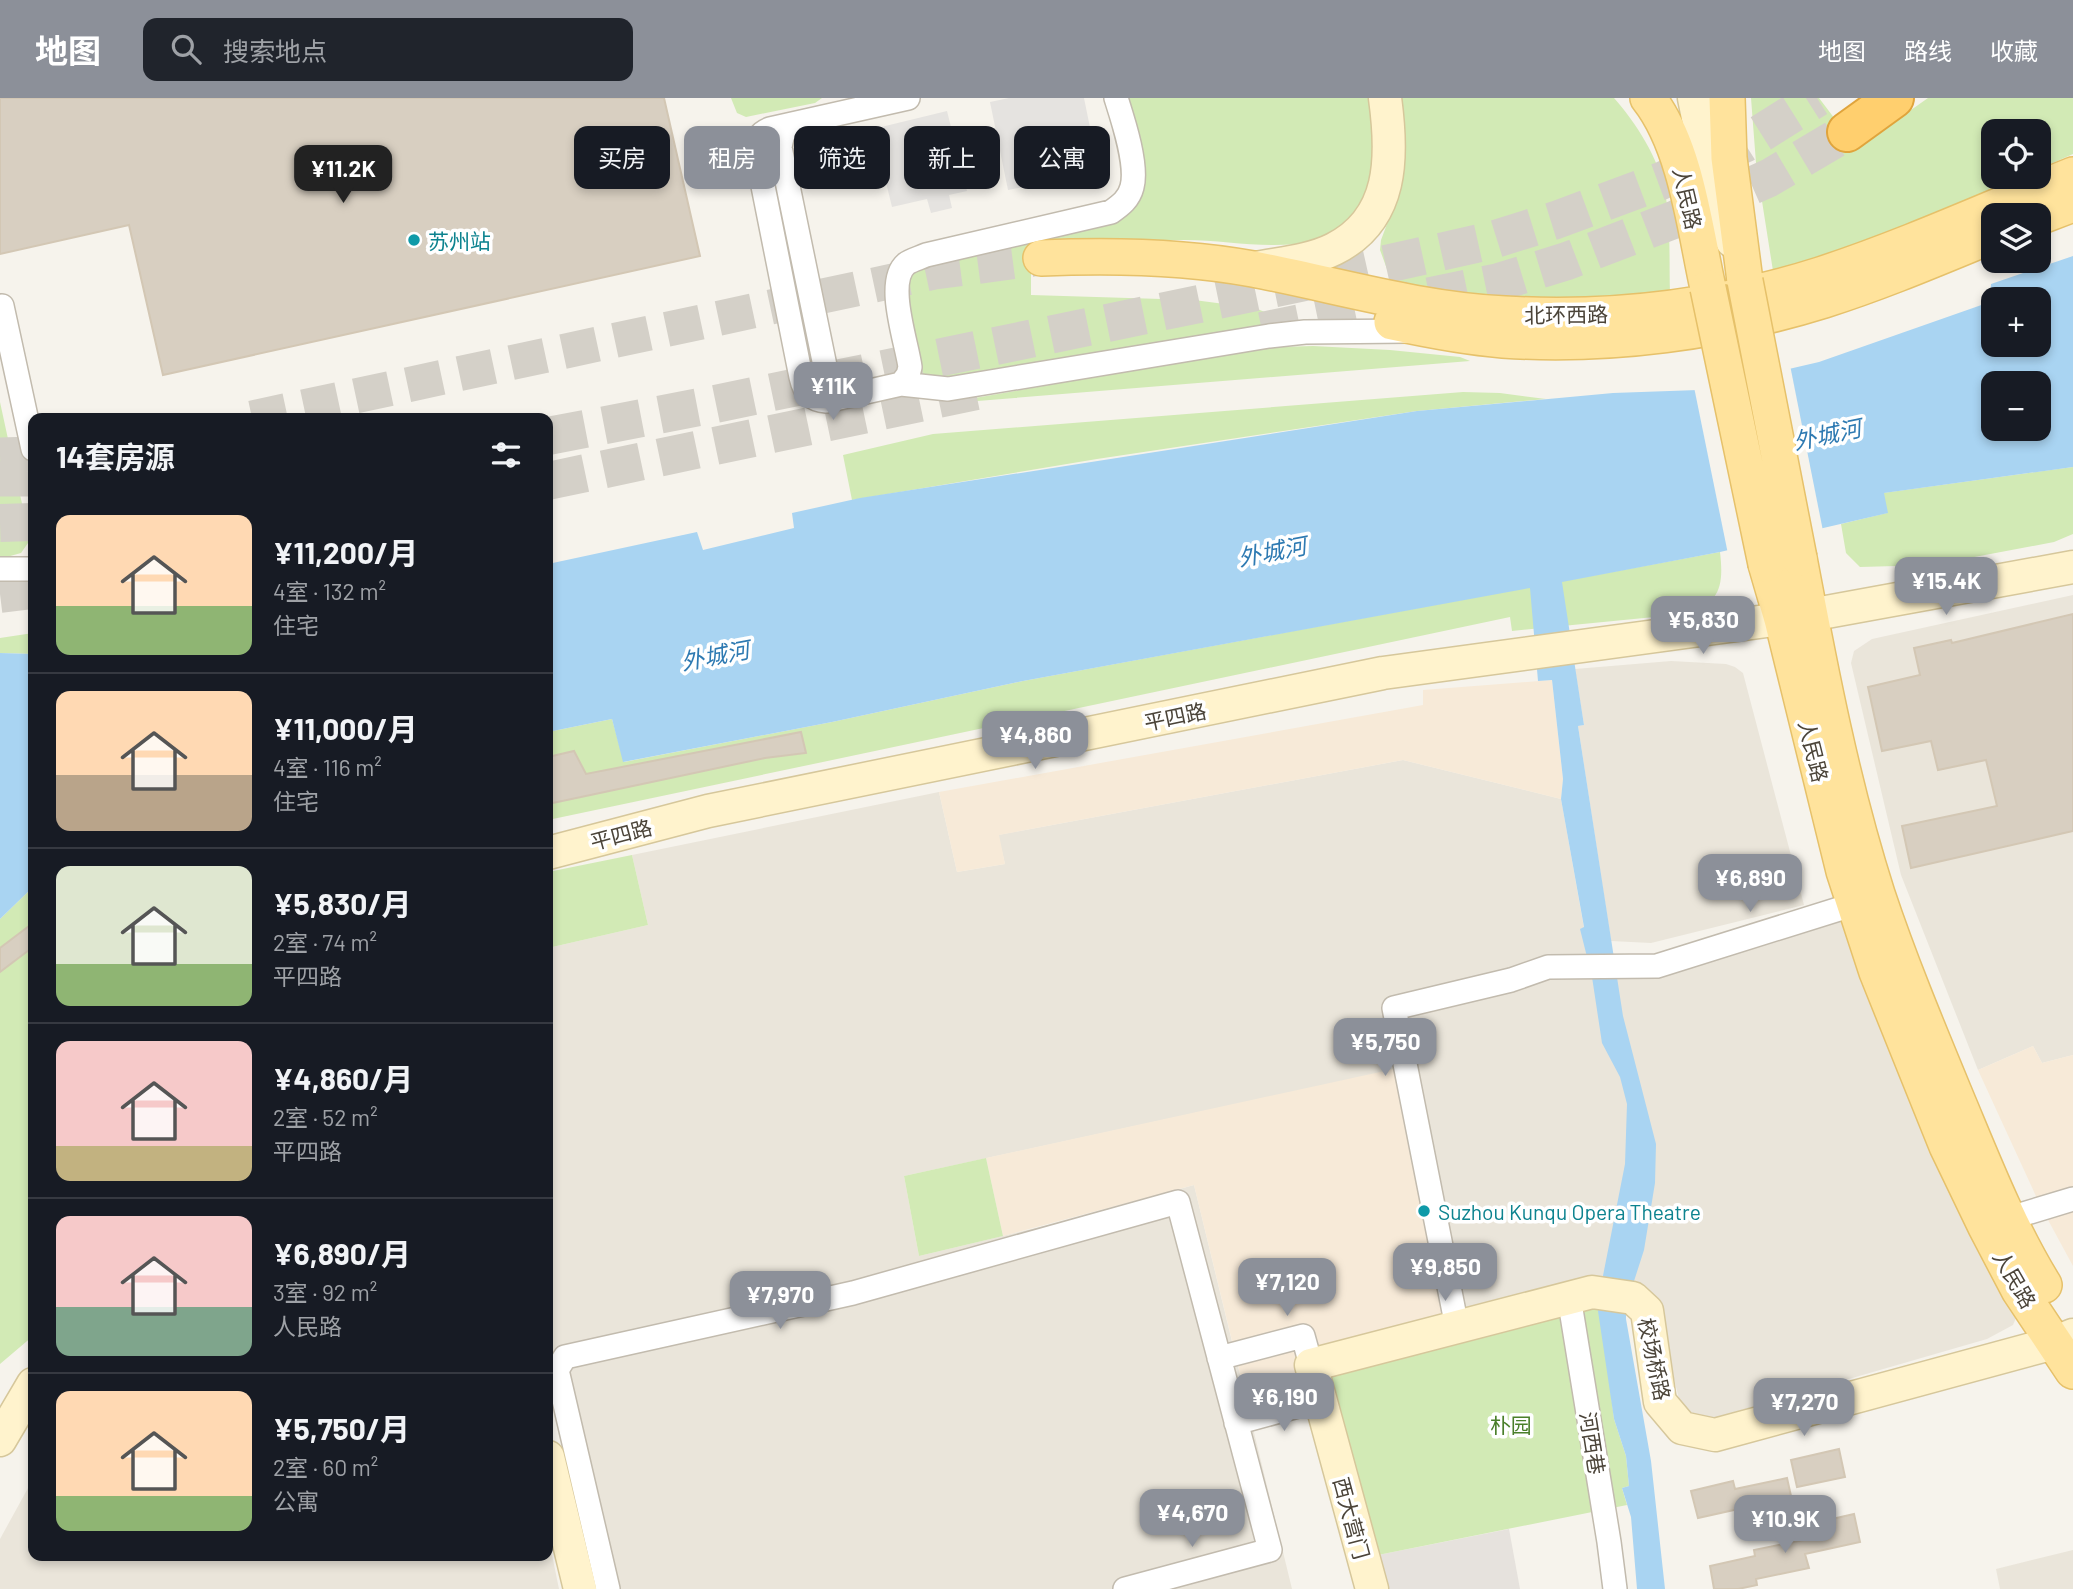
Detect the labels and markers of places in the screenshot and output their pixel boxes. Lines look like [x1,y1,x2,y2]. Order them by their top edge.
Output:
pin: ¥11.2K [286,146,400,205]
place label: 苏州站 [428,228,491,253]
marker: 苏州站 [406,232,422,248]
pin: ¥11K [792,362,874,422]
pin: ¥15.4K [1889,558,2003,617]
pin: ¥5,830 [1646,596,1760,656]
pin: ¥4,860 [978,712,1092,771]
pin: ¥6,890 [1693,854,1807,914]
pin: ¥5,750 [1328,1018,1442,1078]
place label: Suzhou Kunqu Opera Theatre [1438,1199,1701,1224]
marker: Suzhou Kunqu Opera Theatre [1416,1203,1432,1219]
pin: ¥9,850 [1388,1244,1502,1303]
pin: ¥7,120 [1230,1258,1344,1318]
pin: ¥7,970 [723,1272,837,1331]
pin: ¥6,190 [1227,1374,1341,1433]
pin: ¥7,270 [1747,1378,1861,1438]
pin: ¥4,670 [1135,1490,1249,1549]
pin: ¥10.9K [1728,1496,1842,1555]

